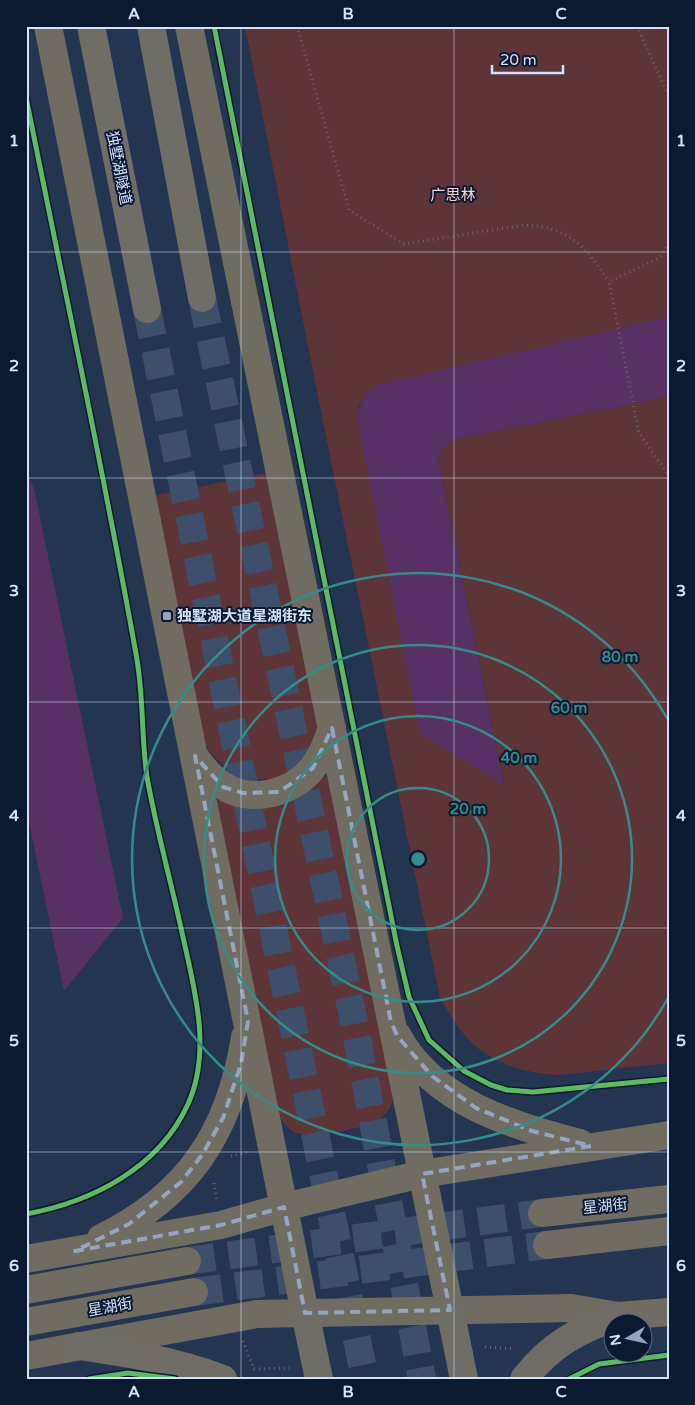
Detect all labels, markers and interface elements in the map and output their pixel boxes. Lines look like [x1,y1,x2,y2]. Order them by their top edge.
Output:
text: A [128,4,140,24]
text: B [342,4,354,24]
text: C [555,4,567,24]
scale bar [492,42,564,74]
text: 20 m [500,51,537,69]
street label: 独墅湖隧道 [103,129,135,207]
text: 1 [9,131,19,151]
text: 1 [676,131,686,151]
park label: 广思林 [430,186,476,204]
text: 2 [9,356,19,376]
text: 2 [676,356,686,376]
text: 3 [9,581,19,601]
text: 3 [676,581,686,601]
place label: 独墅湖大道星湖街东 [177,607,312,625]
marker: 独墅湖大道星湖街东 [161,610,173,622]
text: 80 m [602,648,638,666]
text: 60 m [551,699,587,717]
text: 40 m [501,749,537,767]
text: 20 m [450,800,486,818]
text: 4 [9,806,19,826]
text: 4 [676,806,686,826]
centre of rings [409,850,427,868]
text: 5 [9,1031,19,1051]
text: 5 [676,1031,686,1051]
street label: 星湖街 [582,1195,628,1217]
text: 6 [9,1256,19,1276]
text: 6 [676,1256,686,1276]
street label: 星湖街 [86,1294,134,1320]
north arrow [602,1312,652,1362]
text: N [606,1333,625,1347]
text: A [128,1382,140,1402]
text: B [342,1382,354,1402]
text: C [555,1382,567,1402]

